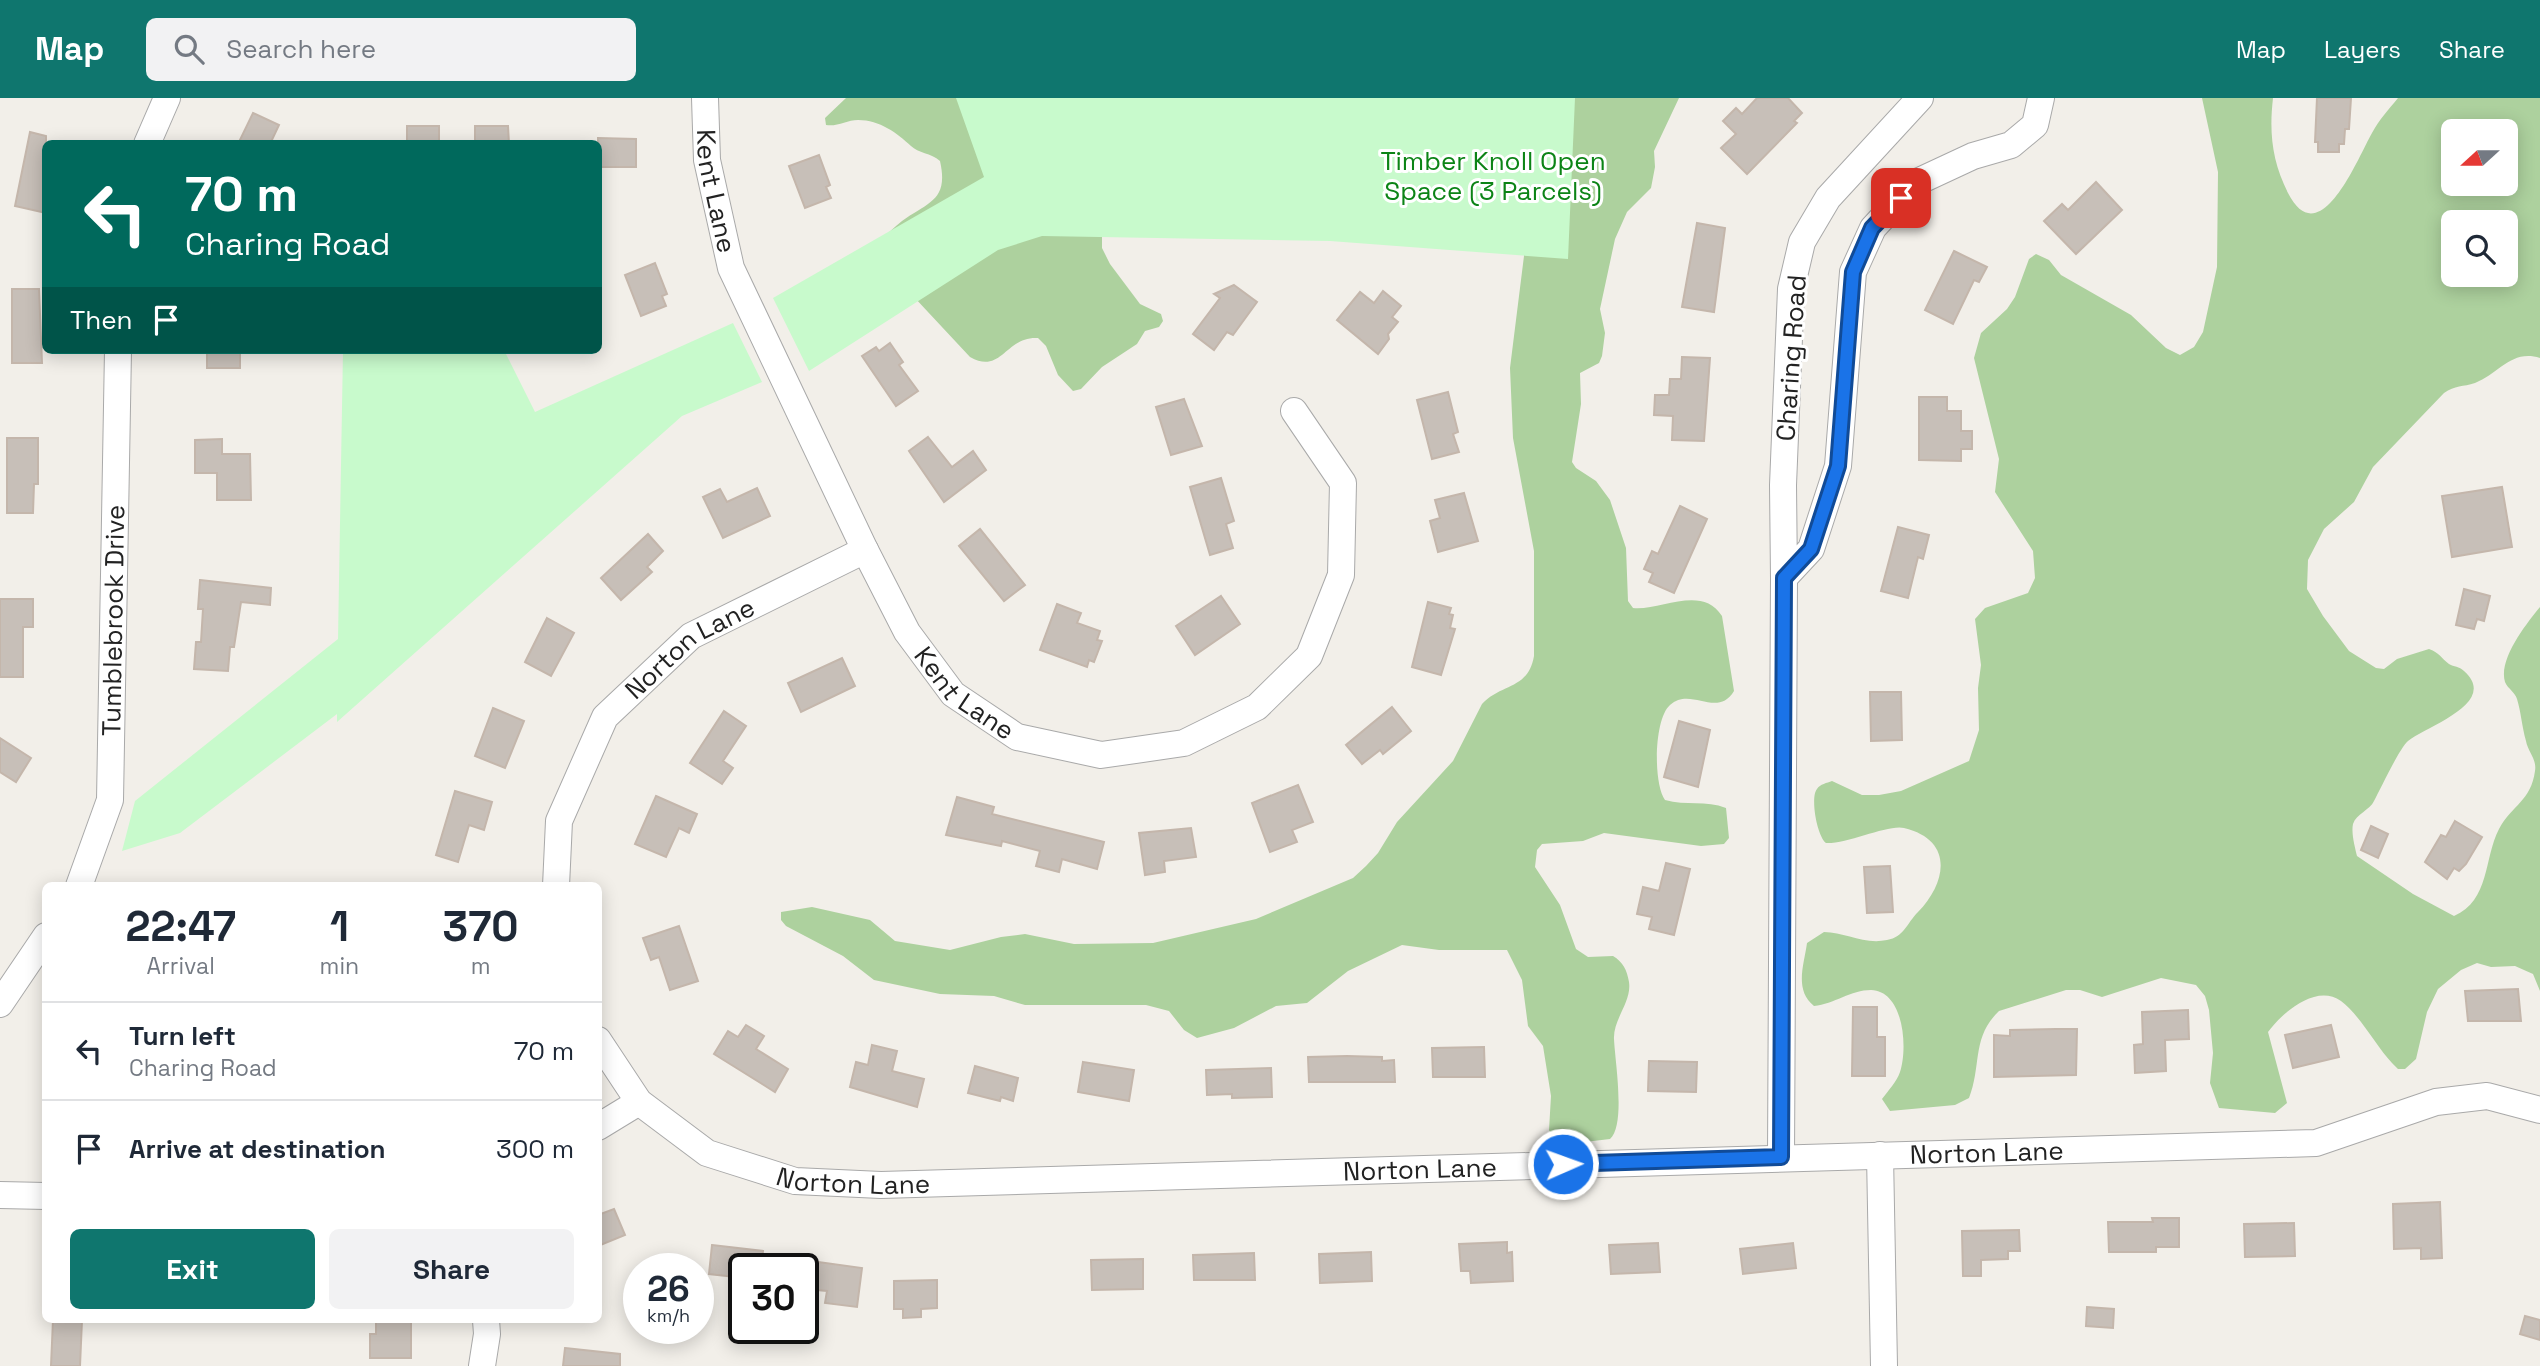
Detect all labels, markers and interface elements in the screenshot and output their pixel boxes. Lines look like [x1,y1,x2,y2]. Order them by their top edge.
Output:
search box [146,18,636,81]
text: Map [35,28,104,70]
icon: search [170,30,208,68]
text: Search here [226,32,376,66]
text: Map [2236,34,2286,65]
text: Layers [2324,34,2401,65]
text: Share [2439,34,2505,65]
north arrow [2441,119,2518,196]
map controls [2441,119,2518,287]
street label: Kent Lane [689,129,744,256]
park label: Timber Knoll Open Space (3 Parcels) [1380,144,1606,208]
text: 70 m [185,163,298,225]
icon: left [70,168,161,259]
pin [1871,168,1931,228]
icon: arrive [1882,179,1920,217]
button: search [2441,210,2518,287]
text: Charing Road [185,224,390,264]
street label: Charing Road [1768,274,1814,442]
icon: arrive [147,301,185,339]
text: Then [70,303,133,337]
street label: Tumblebrook Drive [94,504,132,736]
street label: Norton Lane [618,590,760,707]
street label: Kent Lane [907,640,1021,747]
text: 22:47 [125,900,236,953]
text: 1 [330,900,349,953]
text: 370 [443,900,518,953]
text: Arrival [147,951,215,981]
text: min [320,951,359,981]
text: m [471,951,490,981]
text: Turn left [129,1019,236,1053]
icon: left [70,1032,108,1070]
text: 70 m [514,1034,574,1068]
text: Charing Road [129,1053,277,1083]
position arrow [1526,1127,1600,1201]
icon: arrive [70,1130,108,1168]
text: Arrive at destination [129,1132,386,1166]
text: 300 m [496,1132,574,1166]
street label: Norton Lane [1909,1133,2064,1172]
street label: Norton Lane [1343,1150,1497,1188]
street label: Norton Lane [772,1159,931,1202]
button: Exit [70,1229,315,1309]
button: Share [329,1229,574,1309]
speed limit sign: 30 [728,1253,819,1344]
text: 26 [647,1267,690,1311]
text: km/h [647,1304,690,1327]

